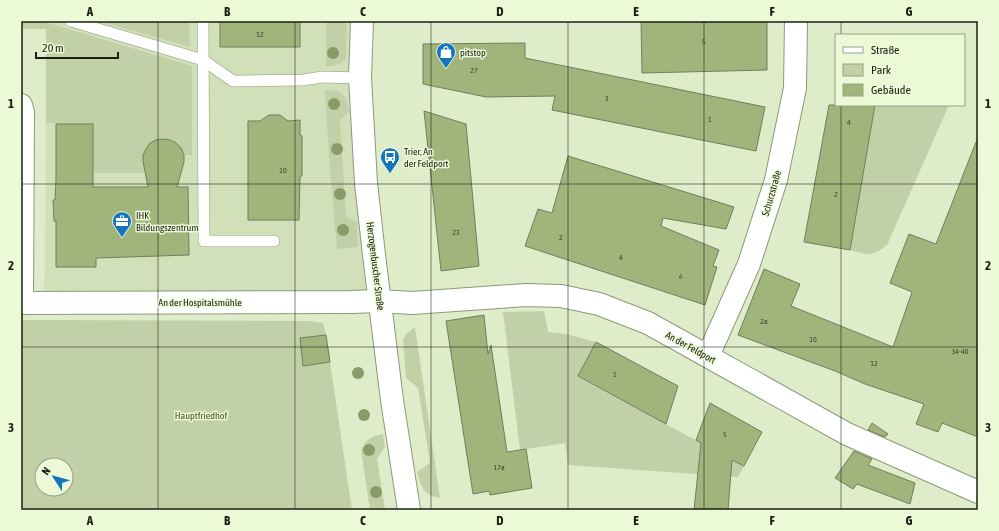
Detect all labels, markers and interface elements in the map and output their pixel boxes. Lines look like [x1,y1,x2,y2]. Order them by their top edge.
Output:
text: A [86,4,94,19]
text: B [224,4,231,19]
text: C [360,4,366,19]
text: D [496,4,504,19]
text: E [633,4,639,19]
text: F [769,4,775,19]
text: G [906,4,913,19]
house number: 12 [256,30,264,39]
scale bar [36,34,118,60]
legend [835,34,965,106]
house number: 5 [702,37,706,46]
text: 20 m [42,41,64,55]
shop icon: pitstop [435,41,457,69]
text: Straße [871,43,899,57]
place label: pitstop [460,47,486,58]
text: Park [871,63,892,77]
house number: 27 [470,66,478,75]
text: Gebäude [871,83,911,97]
house number: 3 [605,94,609,103]
text: 1 [8,96,14,111]
text: 1 [985,96,991,111]
house number: 1 [708,115,712,124]
house number: 4 [847,118,851,127]
bus stop icon: Trier, An der Feldport [379,146,401,174]
place label: Trier, An der Feldport [404,146,449,169]
house number: 10 [279,166,287,175]
street label: Schurzstraße [760,169,783,217]
house number: 2 [834,190,838,199]
office icon: IHK Bildungszentrum [111,210,133,238]
place label: IHK Bildungszentrum [136,210,199,233]
street label: Herzogenbuscher Straße [365,221,386,311]
house number: 23 [452,228,460,237]
house number: 2 [559,233,563,242]
house number: 4 [619,253,623,262]
text: 2 [8,258,14,273]
text: 2 [985,258,991,273]
house number: 6 [679,272,683,281]
street label: An der Hospitalsmühle [158,297,242,308]
house number: 2a [760,317,768,326]
street label: An der Feldport [664,329,718,366]
house number: 10 [809,335,817,344]
house number: 34-40 [951,347,969,356]
house number: 12 [870,359,878,368]
house number: 1 [613,370,617,379]
park label: Hauptfriedhof [175,410,227,421]
text: 3 [8,420,14,435]
text: 3 [985,420,991,435]
house number: 5 [723,430,727,439]
north arrow [34,457,74,497]
house number: 17a [493,463,505,472]
text: N [39,465,53,477]
text: A [86,513,94,528]
text: B [224,513,231,528]
text: C [360,513,366,528]
text: D [496,513,504,528]
text: E [633,513,639,528]
text: F [769,513,775,528]
text: G [906,513,913,528]

